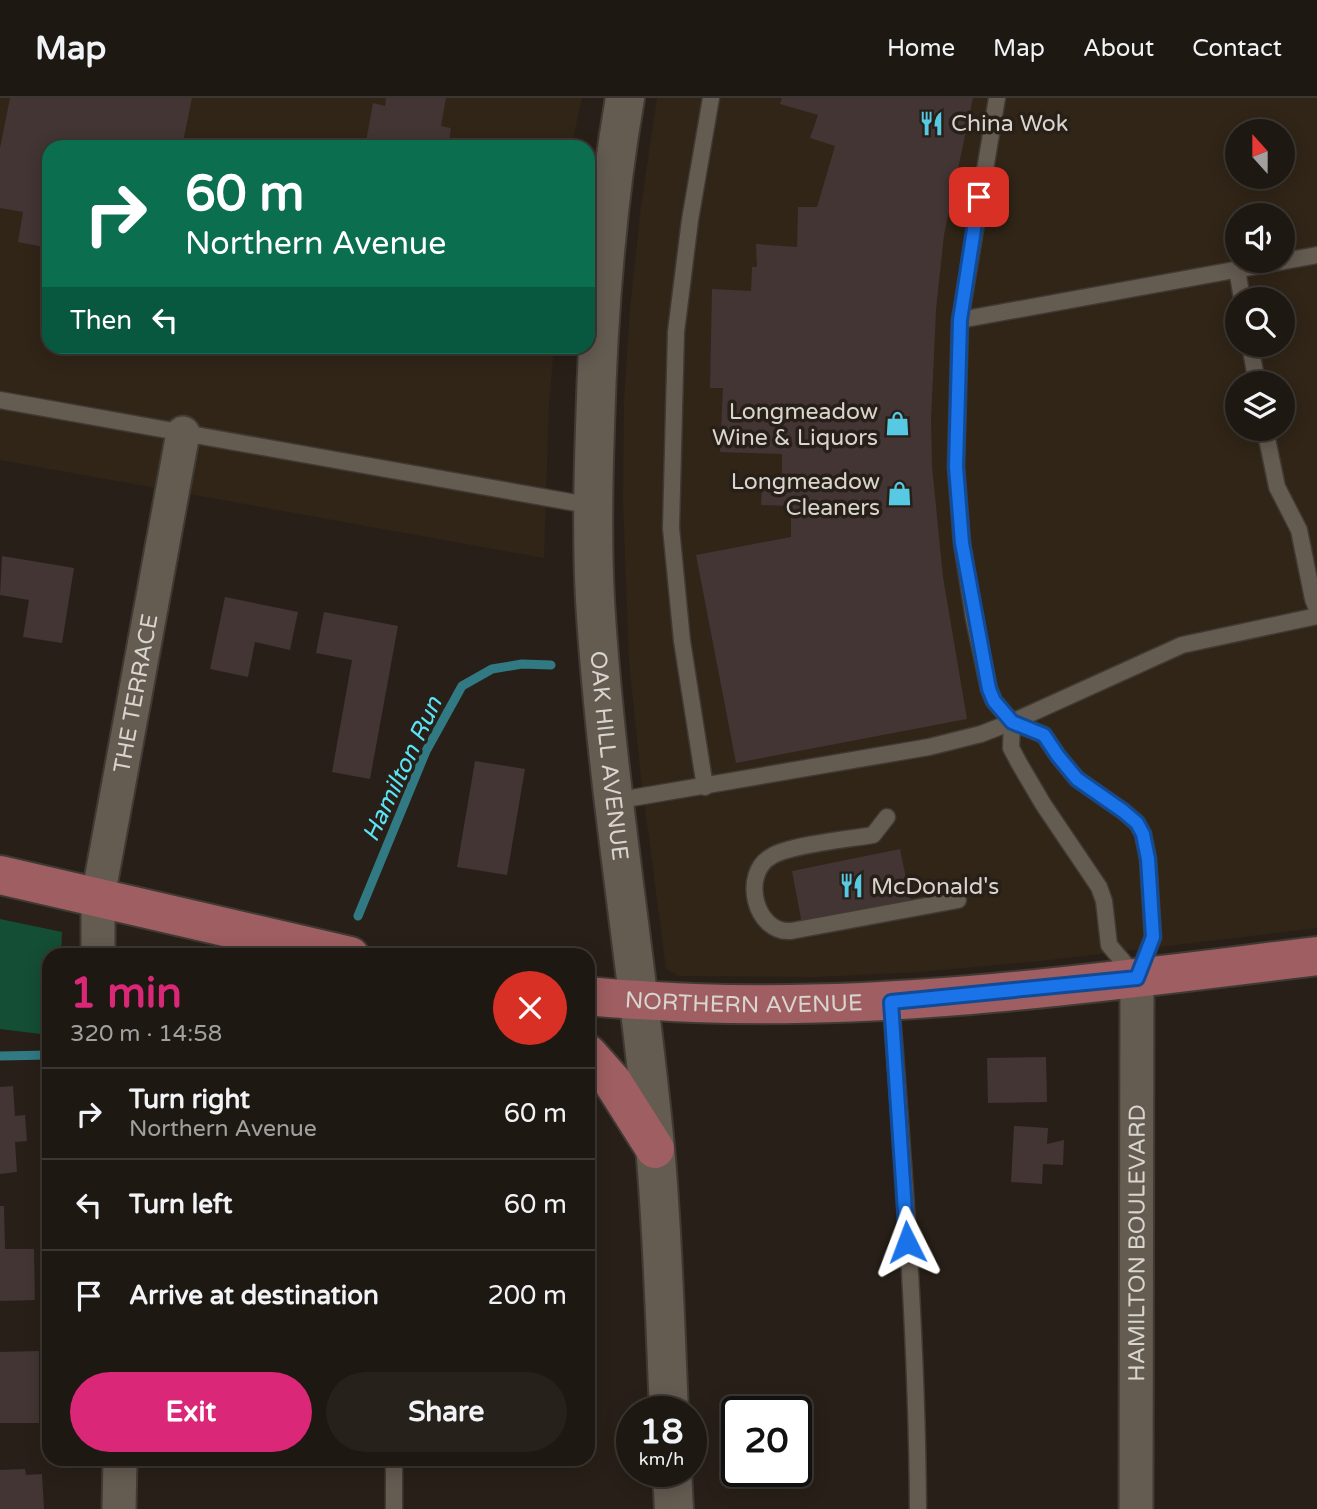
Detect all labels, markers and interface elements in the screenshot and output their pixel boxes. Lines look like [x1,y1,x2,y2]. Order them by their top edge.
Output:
text: Map [35,29,106,68]
text: Home [887,34,955,63]
text: Map [993,34,1045,63]
text: About [1083,34,1154,63]
text: Contact [1192,34,1282,63]
restaurant icon: China Wok [917,109,945,137]
place label: China Wok [951,110,1068,138]
north arrow [1225,119,1295,189]
map controls [1225,119,1295,441]
text: 60 m [185,165,304,224]
pin [949,167,1009,227]
icon: right [70,168,161,259]
icon: arrive [960,178,998,216]
button: sound [1225,203,1295,273]
text: Northern Avenue [185,225,446,263]
button: search [1225,287,1295,357]
icon: left [146,301,184,339]
text: Then [70,305,132,336]
button: layers [1225,371,1295,441]
place label: Longmeadow Wine & Liquors [712,398,878,452]
shop icon: Longmeadow Wine & Liquors [884,410,912,438]
place label: Longmeadow Cleaners [731,468,880,522]
shop icon: Longmeadow Cleaners [886,480,914,508]
street label: THE TERRACE [108,612,165,775]
street label: OAK HILL AVENUE [584,650,634,862]
water label: Hamilton Run [356,691,449,846]
restaurant icon: McDonald's [837,872,865,900]
place label: McDonald's [871,873,999,901]
text: 1 min [70,968,182,1019]
button: close [493,971,567,1045]
street label: NORTHERN AVENUE [624,986,863,1019]
text: 320 m · 14:58 [70,1020,222,1048]
text: Turn right [129,1084,250,1115]
icon: right [70,1095,108,1133]
text: 60 m [504,1098,567,1129]
street label: HAMILTON BOULEVARD [1123,1104,1152,1382]
text: Northern Avenue [129,1115,317,1143]
icon: left [70,1186,108,1224]
text: Turn left [129,1189,232,1220]
text: 60 m [504,1189,567,1220]
position arrow [870,1205,944,1279]
icon: arrive [70,1277,108,1315]
text: Arrive at destination [129,1280,379,1311]
text: 200 m [487,1280,567,1311]
button: Exit [70,1372,312,1452]
button: Share [326,1372,567,1452]
speed limit sign: 20 [721,1396,812,1487]
text: 18 [640,1411,683,1453]
text: km/h [639,1448,684,1470]

